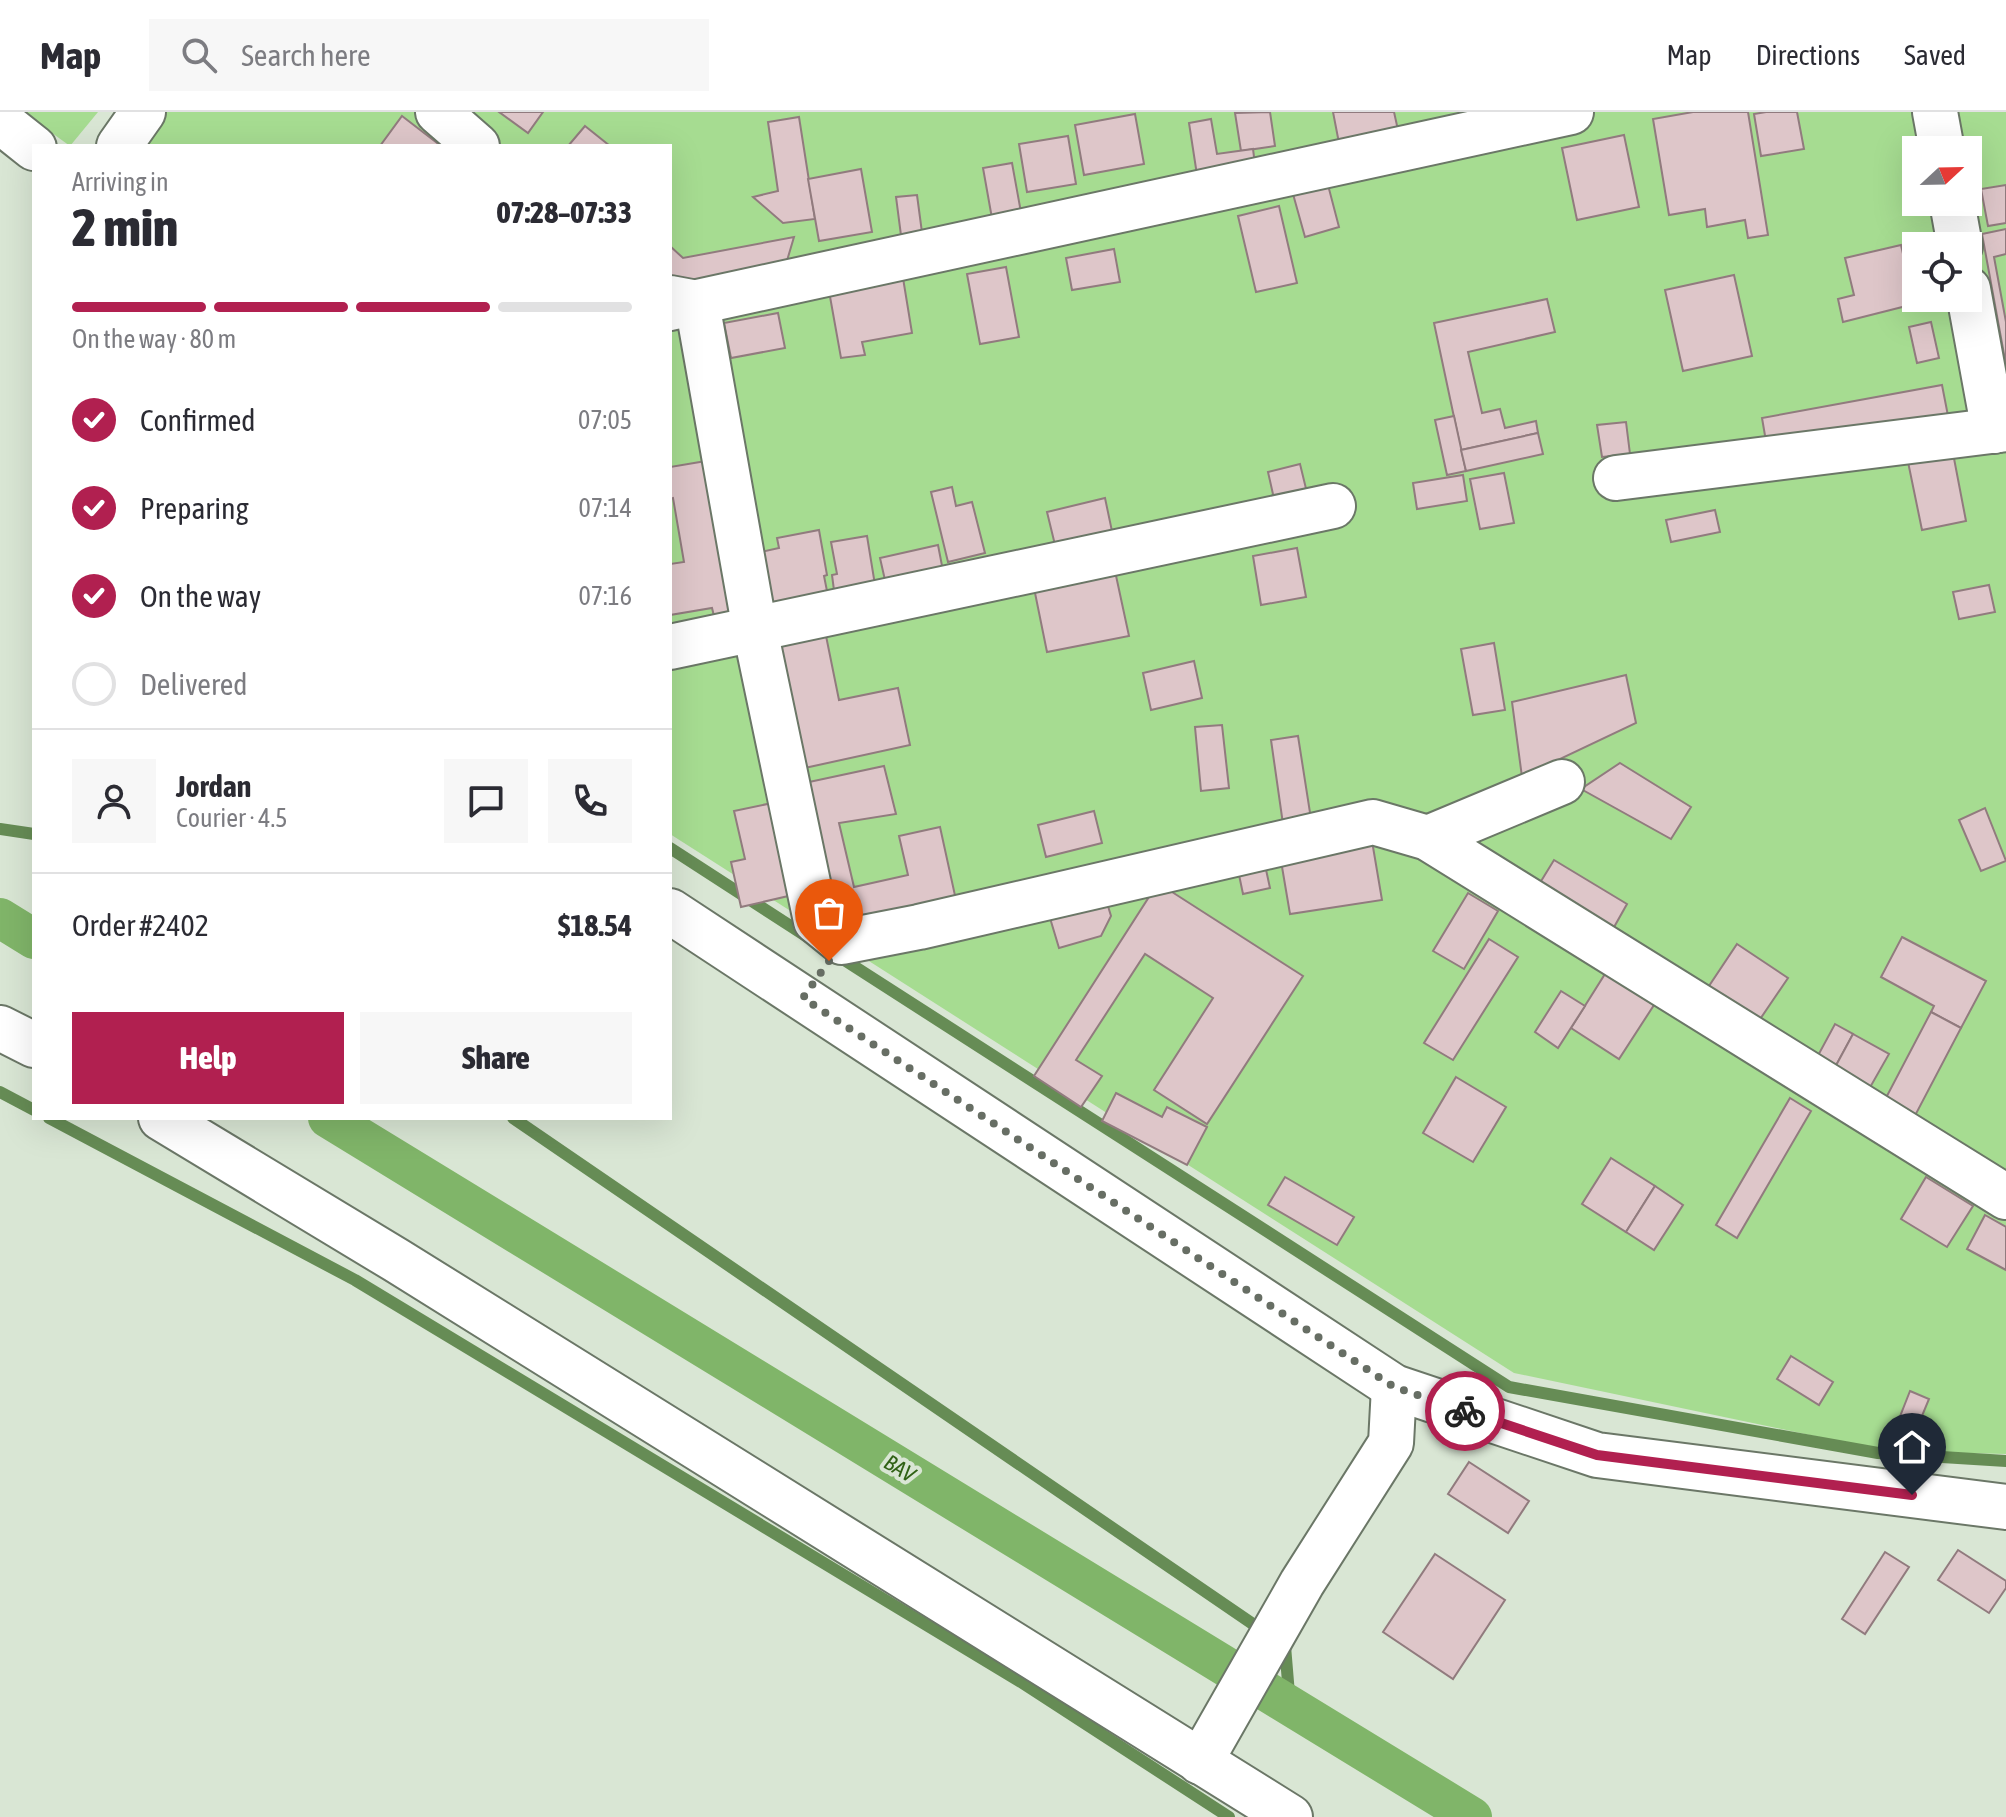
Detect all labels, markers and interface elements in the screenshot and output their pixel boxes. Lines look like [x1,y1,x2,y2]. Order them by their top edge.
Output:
search box [149,19,709,91]
icon: search [177,33,221,77]
text: Map [40,34,101,77]
text: Search here [241,38,371,72]
text: Map [1667,39,1712,71]
text: Directions [1756,39,1860,71]
text: Saved [1904,39,1966,71]
north arrow [1902,136,1982,216]
map controls [1902,136,1982,312]
text: Arriving in [72,167,169,197]
text: 07:28–07:33 [497,195,632,229]
text: 2 min [72,197,178,257]
button: locate [1902,232,1982,312]
text: On the way · 80 m [72,324,236,354]
icon: check [72,398,116,442]
text: Confirmed [140,403,255,437]
text: 07:05 [578,405,632,435]
icon: check [72,486,116,530]
text: Preparing [140,491,249,525]
text: 07:14 [578,493,632,523]
icon: check [72,574,116,618]
text: On the way [140,579,261,613]
text: 07:16 [578,581,632,611]
text: Delivered [140,667,248,701]
button: person [72,759,156,843]
button: chat [444,759,528,843]
button: phone [548,759,632,843]
text: Jordan [176,769,251,803]
text: Courier · 4.5 [176,803,287,833]
pin [795,879,863,961]
icon: bag [807,891,851,935]
text: Order #2402 [72,908,209,942]
text: $18.54 [558,908,632,942]
button: Help [72,1012,344,1104]
button: Share [360,1012,632,1104]
courier [1425,1371,1505,1451]
icon: bike [1443,1389,1487,1433]
pin [1878,1413,1946,1495]
icon: home [1890,1425,1934,1469]
water label: BAV [880,1449,921,1488]

